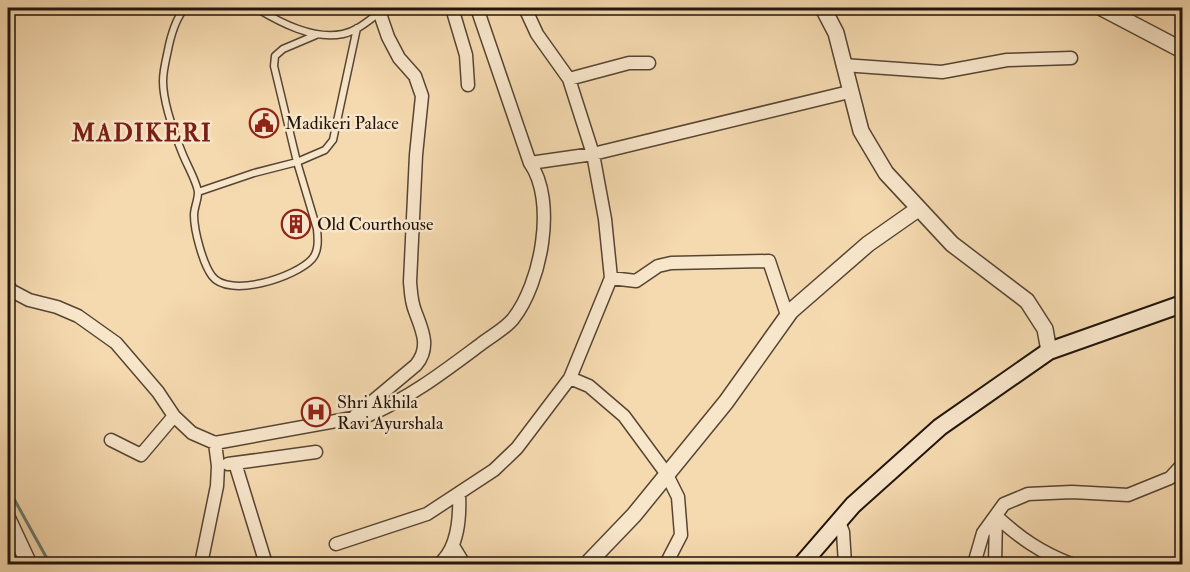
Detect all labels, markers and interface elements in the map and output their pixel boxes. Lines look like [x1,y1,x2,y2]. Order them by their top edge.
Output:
public building icon: Madikeri Palace [248,107,280,139]
place label: Madikeri Palace [285,112,399,135]
district label: MADIKERI [71,118,212,149]
building icon: Old Courthouse [280,208,312,240]
place label: Old Courthouse [317,213,434,236]
place label: Shri Akhila Ravi Ayurshala [337,391,444,435]
hospital icon: Shri Akhila Ravi Ayurshala [300,396,332,428]

